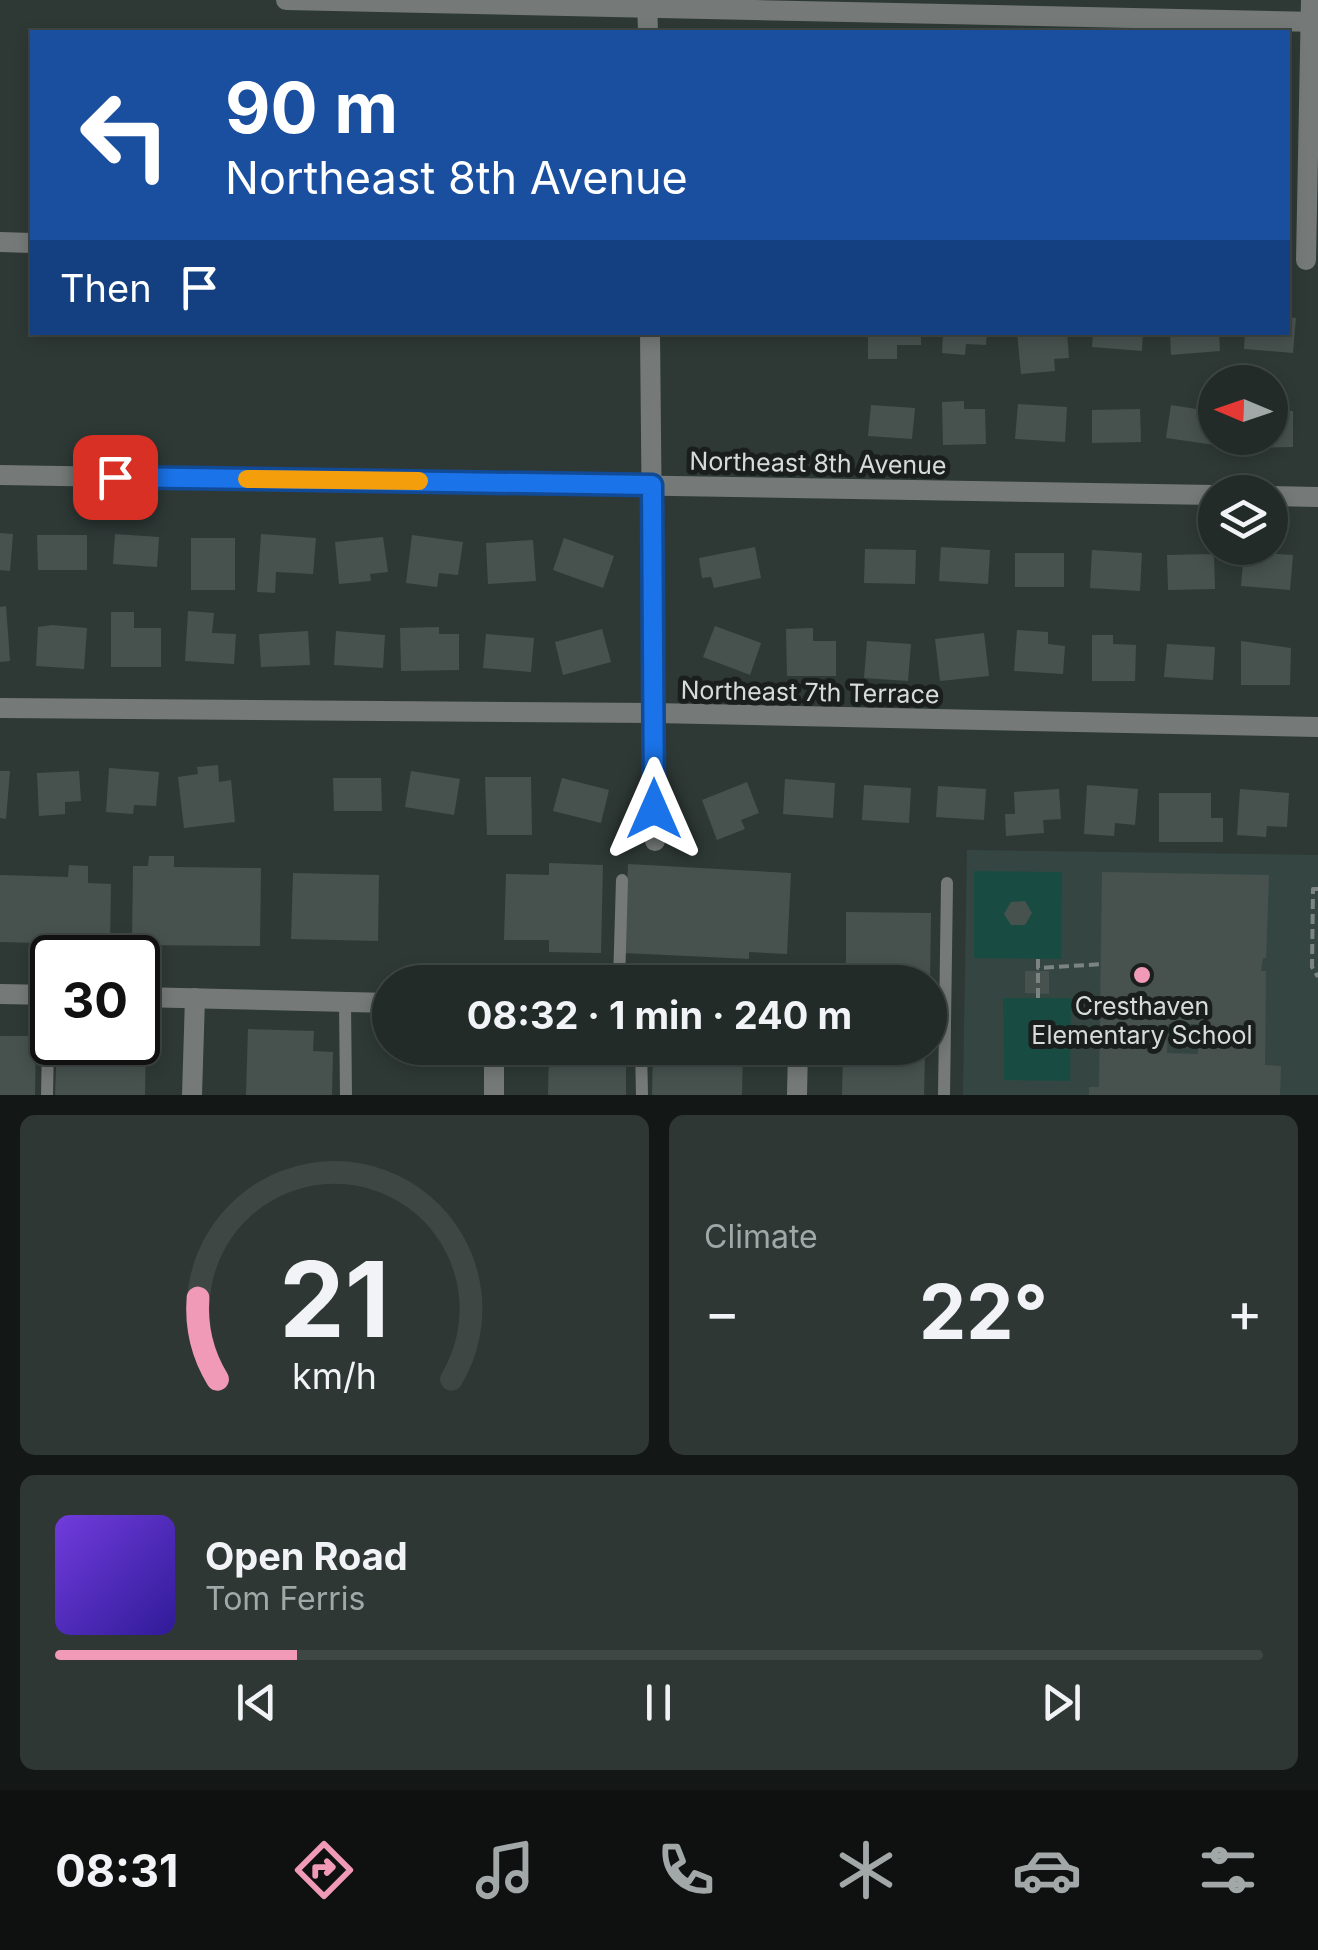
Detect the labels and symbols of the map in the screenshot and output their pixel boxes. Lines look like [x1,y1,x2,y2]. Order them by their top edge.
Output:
north arrow [1198,365,1288,455]
pin [73,435,158,520]
street label: Northeast 8th Avenue [689,446,947,480]
street label: Northeast 7th Terrace [680,675,940,709]
position arrow [602,757,706,861]
speed limit sign: 30 [30,935,160,1065]
marker: Cresthaven Elementary School [1131,964,1153,986]
place label: Cresthaven Elementary School [1031,991,1253,1050]

